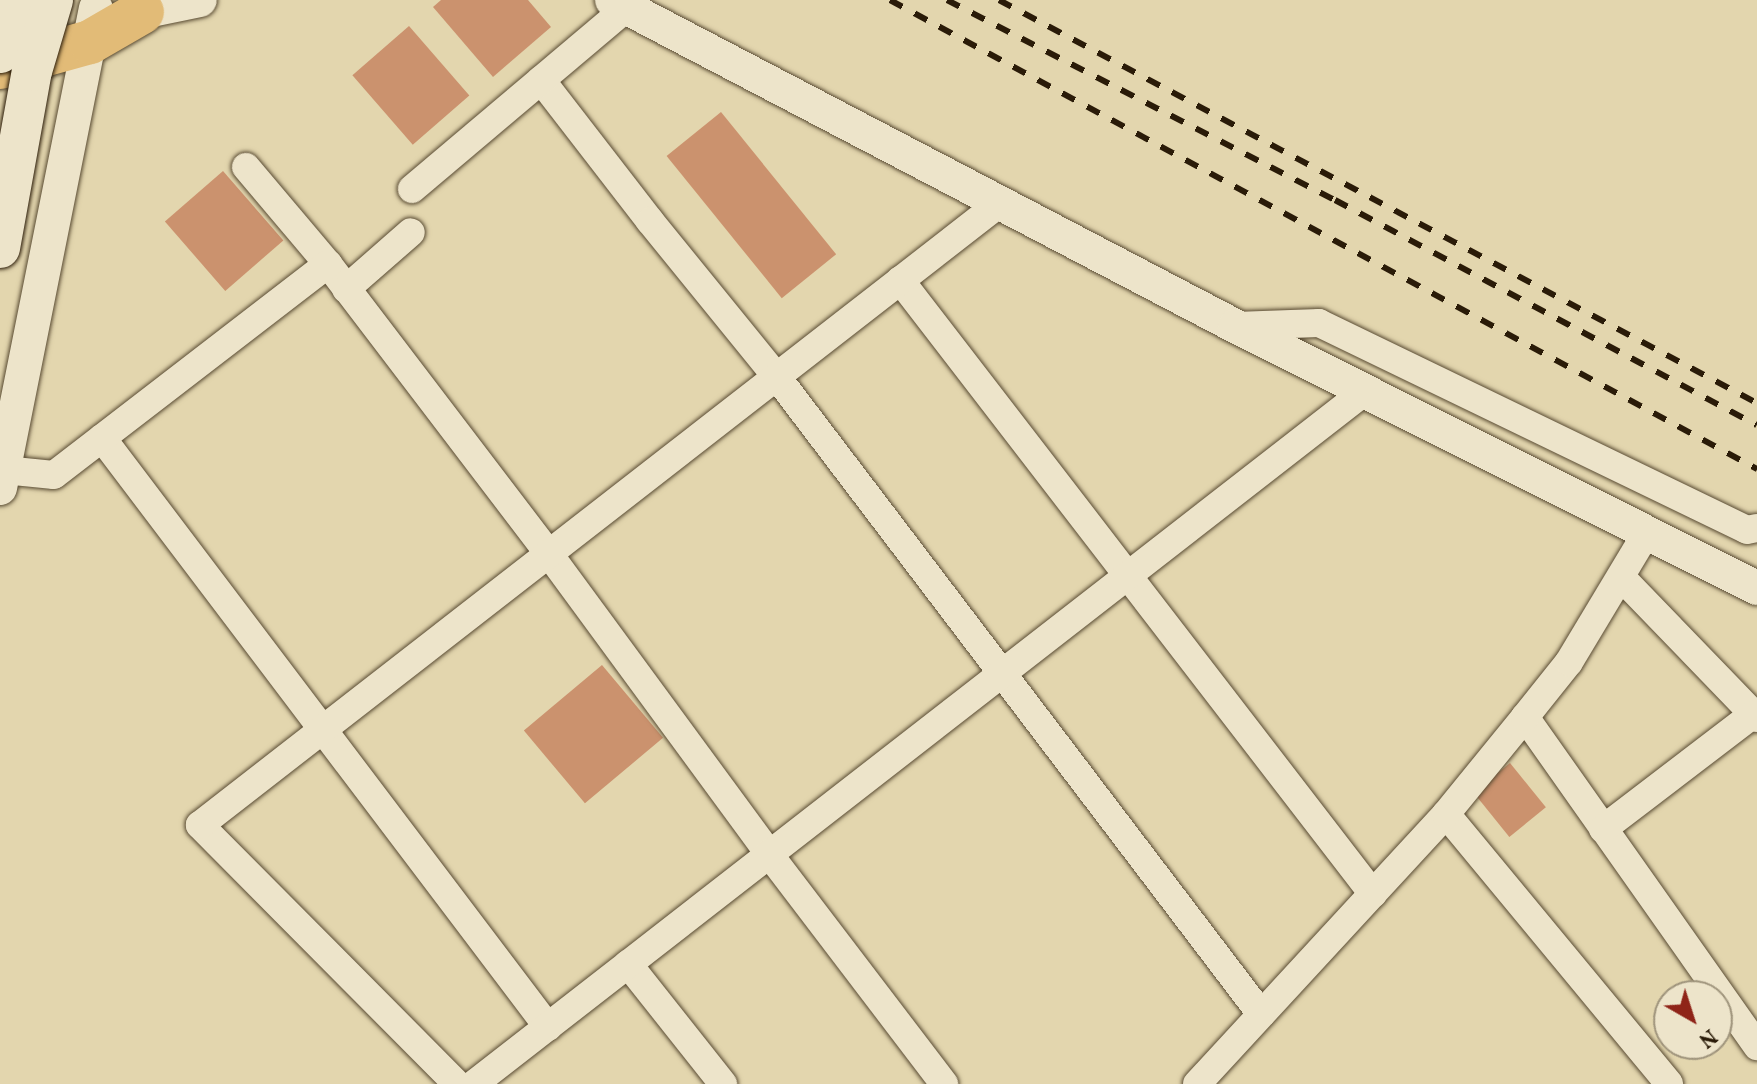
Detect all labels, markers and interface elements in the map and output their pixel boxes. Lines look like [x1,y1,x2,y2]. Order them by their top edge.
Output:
north arrow [1653,980,1733,1060]
text: N [1691,1020,1723,1055]

